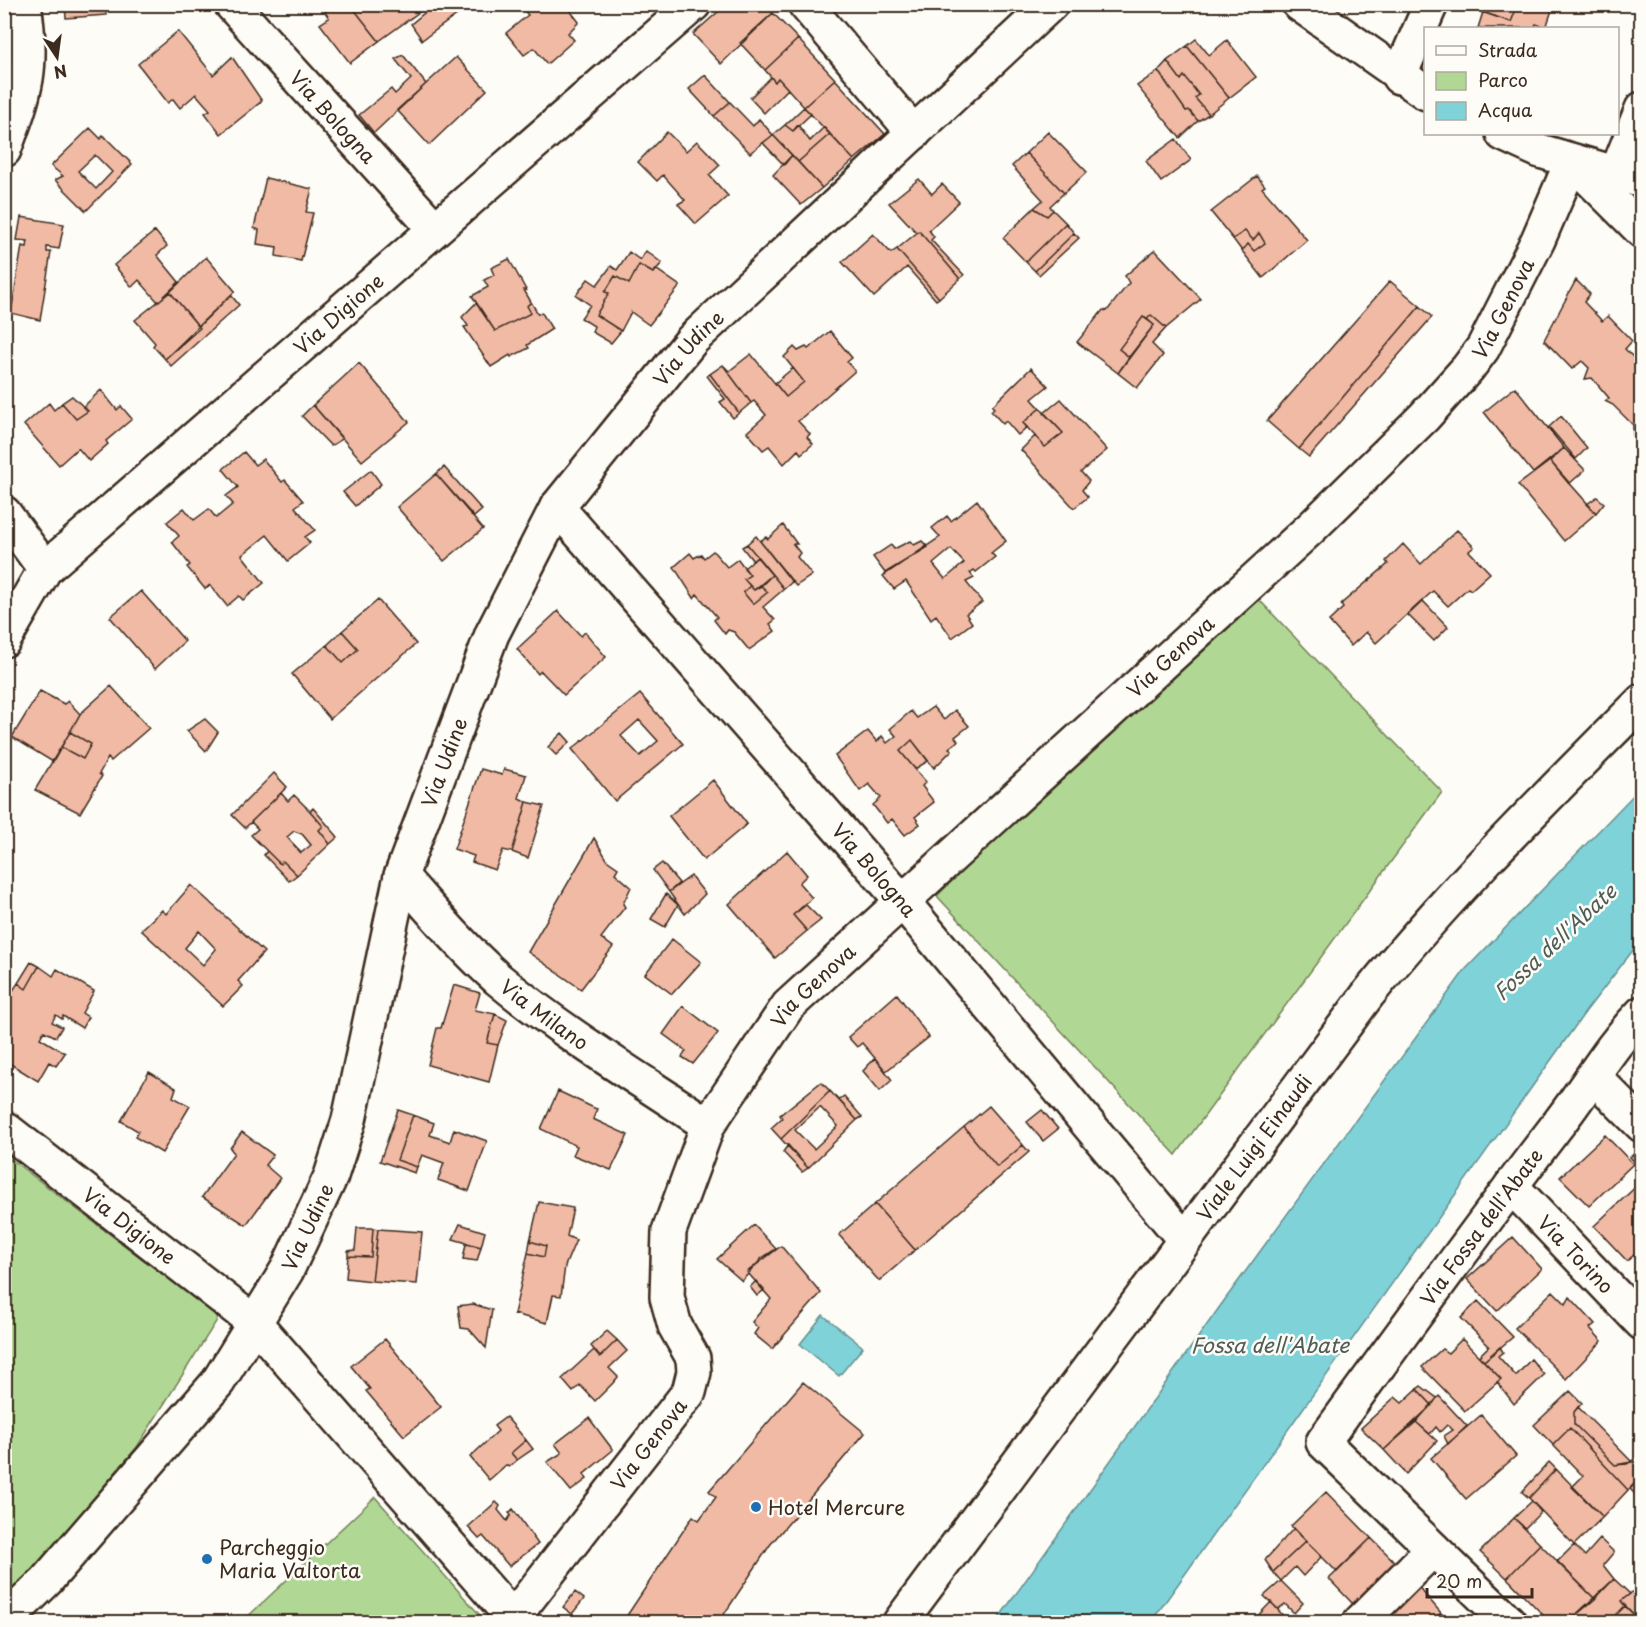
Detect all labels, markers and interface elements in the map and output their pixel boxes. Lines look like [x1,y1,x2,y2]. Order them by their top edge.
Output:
north arrow [27,27,87,87]
legend [1424,27,1619,135]
text: Strada [1478,36,1538,63]
text: N [52,59,69,86]
street label: Via Bologna [283,63,384,170]
text: Parco [1478,66,1528,93]
text: Acqua [1478,96,1533,123]
street label: Via Genova [1465,252,1542,365]
street label: Via Digione [287,266,390,361]
street label: Via Udine [646,303,731,392]
street label: Via Genova [1120,608,1221,705]
street label: Via Udine [413,713,474,811]
street label: Via Bologna [825,816,925,924]
water label: Fossa dell'Abate [1485,874,1624,1007]
street label: Via Genova [763,936,863,1033]
street label: Via Milano [494,972,595,1057]
street label: Viale Luigi Einaudi [1189,1068,1319,1227]
street label: Via Fossa dell'Abate [1412,1142,1550,1312]
street label: Via Udine [274,1178,341,1276]
street label: Via Digione [77,1180,183,1271]
street label: Via Torino [1531,1208,1621,1300]
water label: Fossa dell'Abate [1191,1328,1351,1360]
street label: Via Genova [603,1391,694,1497]
place label: Hotel Mercure [768,1492,905,1522]
marker: Hotel Mercure [749,1500,763,1514]
place label: Parcheggio Maria Valtorta [219,1532,361,1585]
marker: Parcheggio Maria Valtorta [200,1552,214,1566]
scale bar [1427,1561,1532,1599]
text: 20 m [1436,1567,1482,1594]

